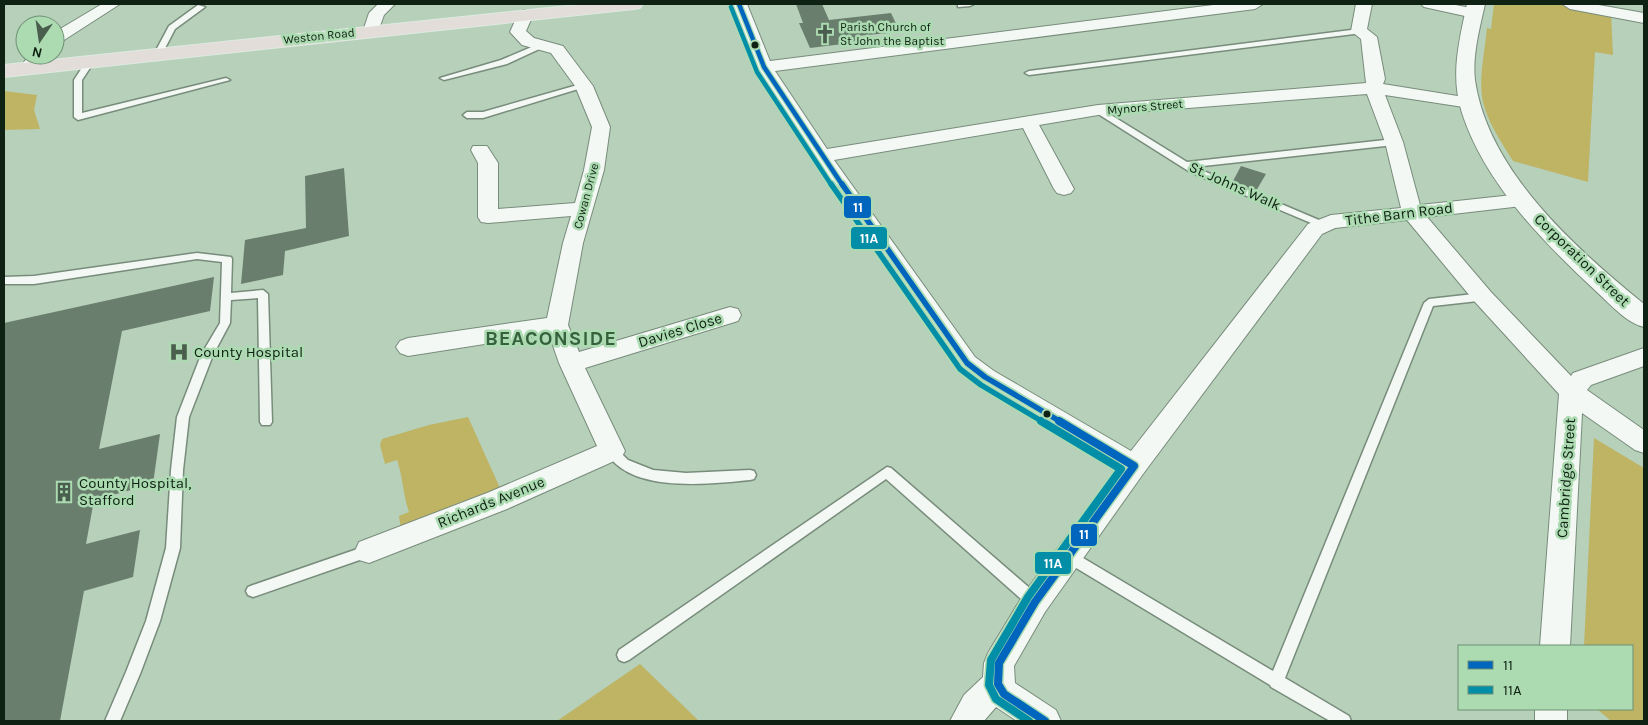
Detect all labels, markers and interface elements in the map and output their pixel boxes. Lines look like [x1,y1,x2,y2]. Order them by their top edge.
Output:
north arrow [15,15,65,65]
place label: Parish Church of St John the Baptist [840,20,945,48]
church icon: Parish Church of St John the Baptist [814,23,836,45]
street label: Weston Road [283,25,355,47]
unlabelled marker [750,40,760,50]
text: N [30,43,44,62]
street label: Mynors Street [1107,97,1184,117]
street label: St. Johns Walk [1186,158,1284,214]
street label: Cowan Drive [571,162,601,230]
line badge: 11 [843,195,872,219]
street label: Tithe Barn Road [1344,198,1454,230]
text: 11 [853,199,863,216]
street label: Corporation Street [1531,210,1634,310]
line badge: 11A [850,226,888,250]
text: 11A [860,230,879,247]
street label: Davies Close [636,309,724,351]
district label: BEACONSIDE [485,327,617,350]
hospital icon: County Hospital [168,341,190,363]
place label: County Hospital [194,343,303,361]
unlabelled marker [1042,409,1052,419]
street label: Cambridge Street [1553,417,1579,539]
street label: Richards Avenue [435,472,547,532]
place label: County Hospital, Stafford [79,474,191,509]
building icon: County Hospital, Stafford [53,481,75,503]
line badge: 11 [1070,523,1098,547]
text: 11 [1079,526,1089,543]
line badge: 11A [1034,551,1072,575]
text: 11A [1044,555,1063,572]
legend [1458,645,1633,710]
text: 11 [1503,656,1513,674]
text: 11A [1503,681,1522,699]

